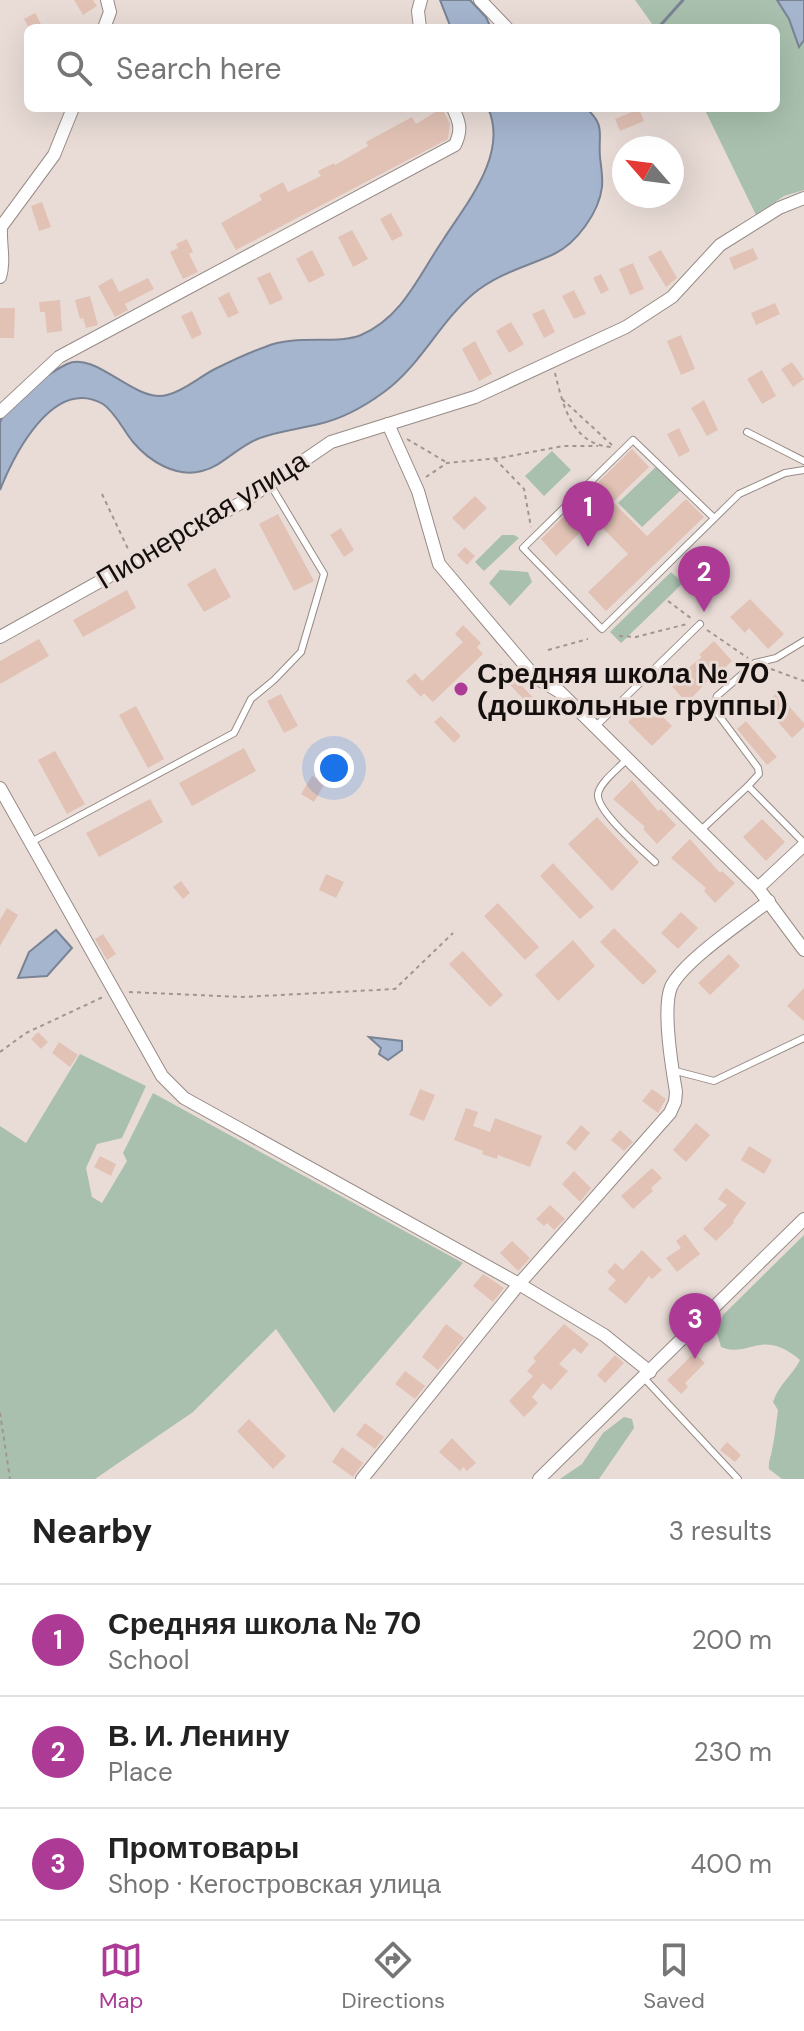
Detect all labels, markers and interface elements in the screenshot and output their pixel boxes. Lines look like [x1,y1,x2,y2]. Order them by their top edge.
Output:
search box [24,24,780,112]
icon: search [52,46,96,90]
text: Search here [116,49,282,88]
north arrow [612,136,684,208]
street label: Пионерская улица [90,442,315,598]
pin: 1 [562,481,614,547]
pin: 2 [678,546,730,612]
place label: Средняя школа № 70 (дошкольные группы) [477,655,788,724]
marker: Средняя школа № 70 (дошкольные группы) [452,680,470,698]
your location [314,748,354,788]
pin: 3 [669,1293,721,1359]
text: Nearby [32,1509,152,1554]
text: 3 results [669,1514,772,1548]
text: Средняя школа № 70 [108,1604,421,1643]
text: 1 [53,1623,63,1657]
text: 200 m [692,1623,772,1657]
text: School [108,1643,190,1677]
text: В. И. Ленину [108,1716,290,1755]
text: 2 [50,1735,66,1769]
text: 230 m [694,1735,772,1769]
text: Place [108,1755,173,1789]
text: Промтовары [108,1828,299,1867]
text: 3 [50,1847,66,1881]
text: 400 m [691,1847,772,1881]
text: Shop · Кегостровская улица [108,1867,441,1901]
tab: Map [99,1938,143,2015]
tab: Directions [342,1938,445,2015]
tab: Saved [643,1938,705,2015]

